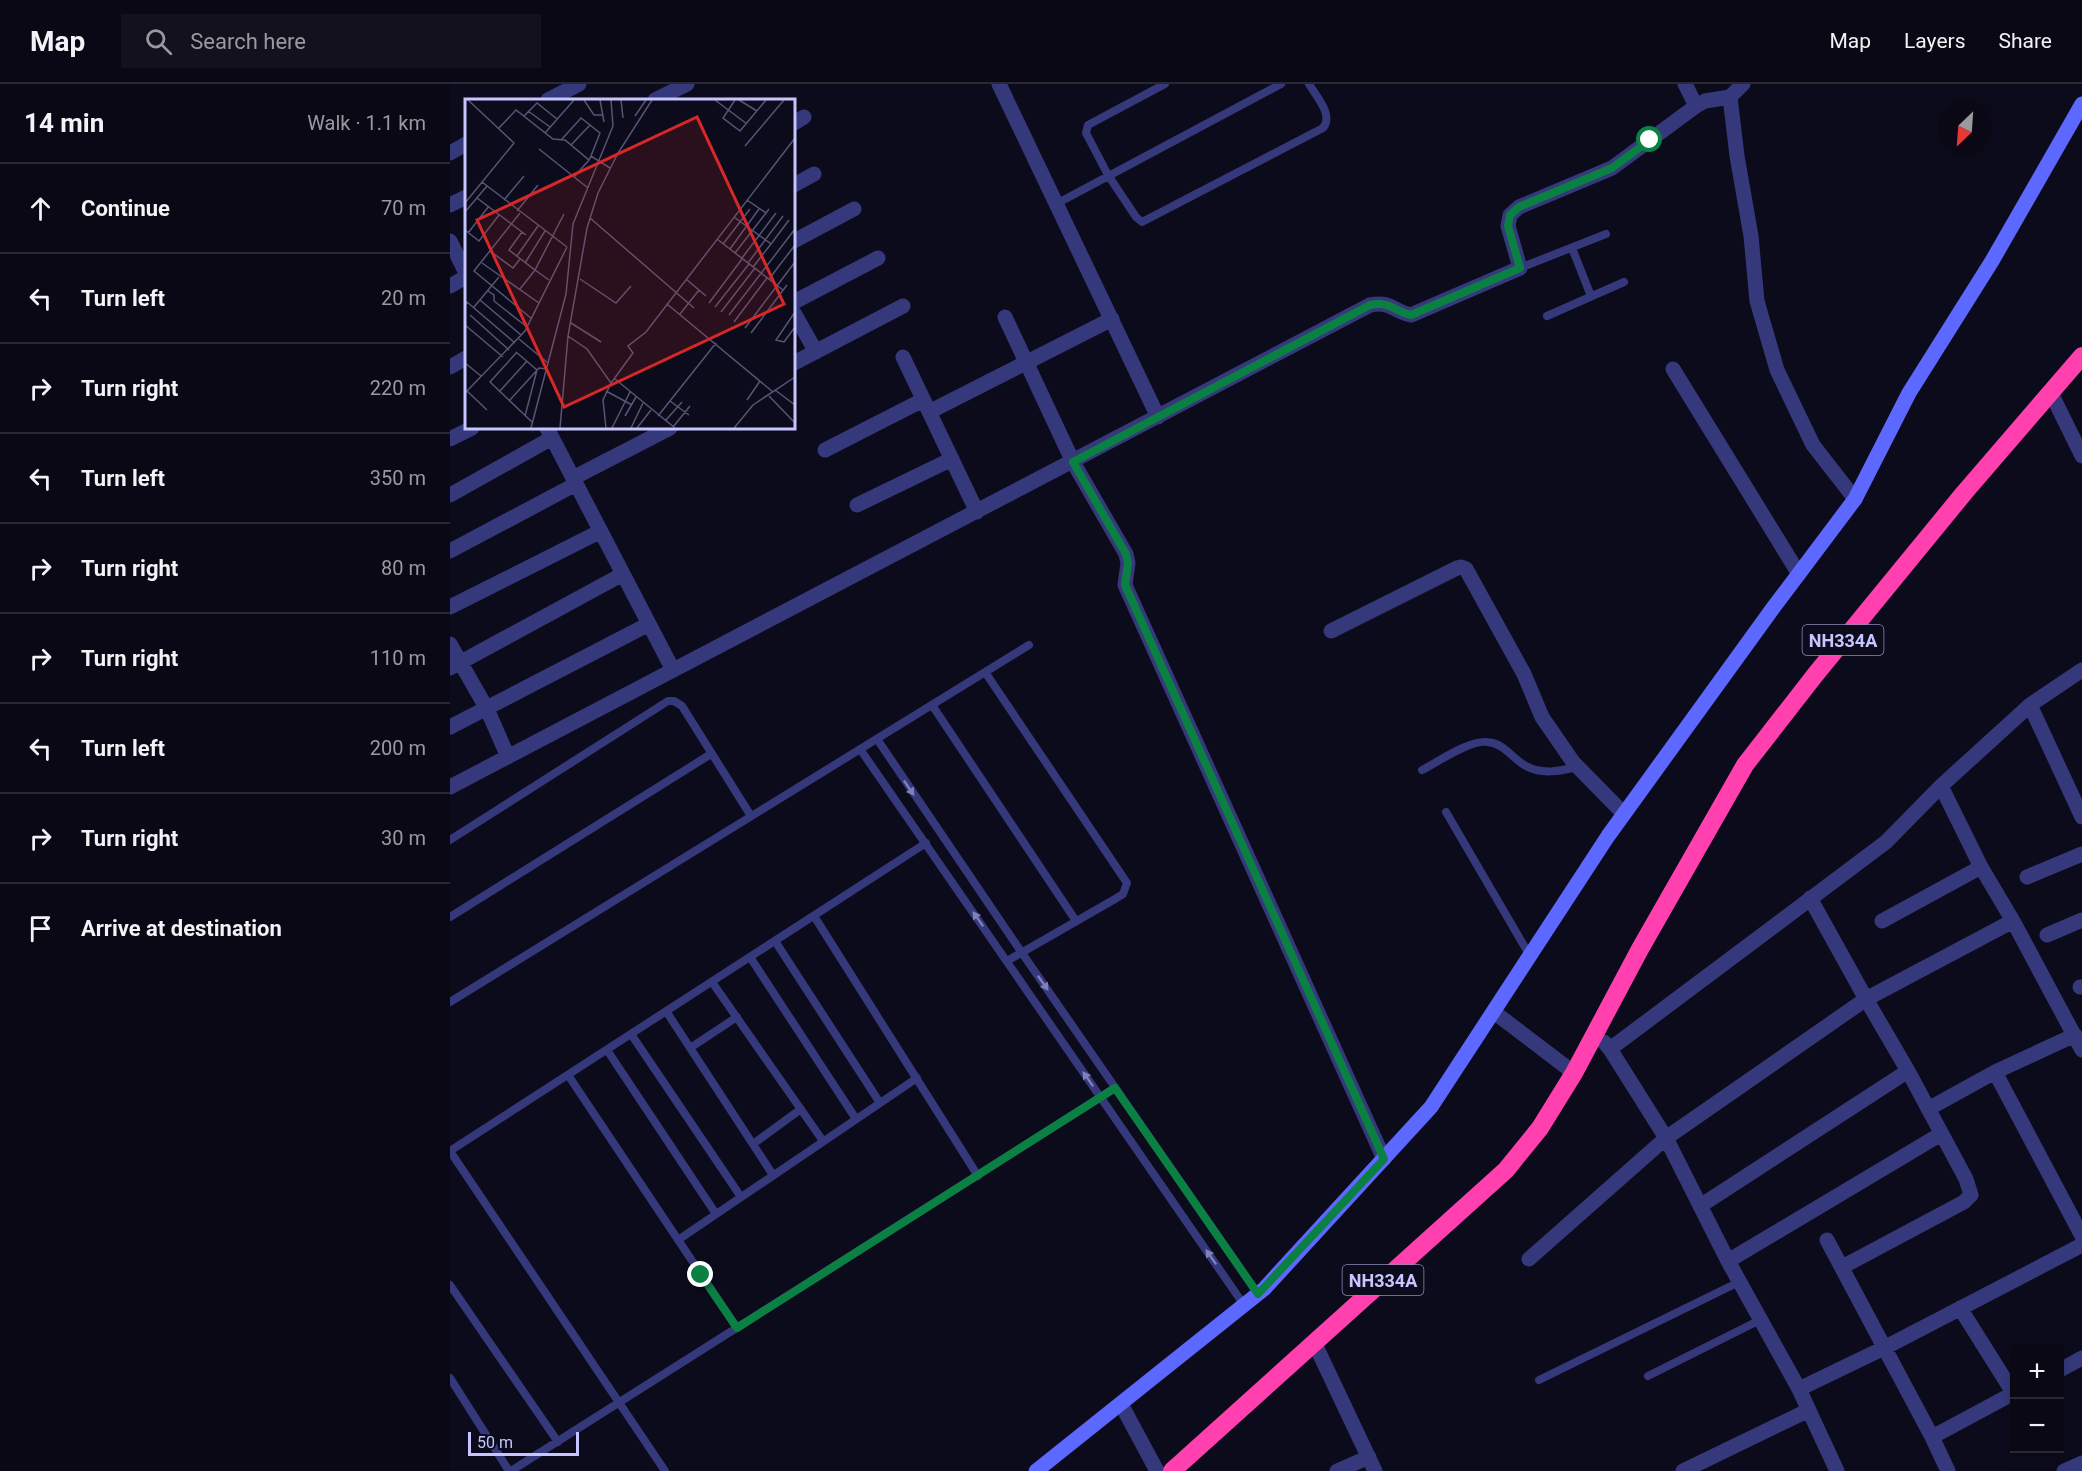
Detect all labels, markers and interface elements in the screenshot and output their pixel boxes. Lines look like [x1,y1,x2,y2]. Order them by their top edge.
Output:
search box [121,14,541,68]
text: Map [30,25,85,58]
icon: search [142,25,175,58]
text: Search here [190,29,306,54]
text: Map [1829,29,1871,53]
text: Layers [1904,29,1965,53]
text: Share [1998,29,2052,53]
inset map [465,99,795,429]
north arrow [1938,102,1992,156]
text: 14 min [24,108,104,138]
text: Walk · 1.1 km [307,111,426,135]
route start [1636,126,1662,152]
icon: ahead [24,192,57,225]
text: Continue [81,196,170,221]
text: 70 m [381,196,426,220]
icon: left [24,282,57,315]
text: Turn left [81,286,165,311]
text: 20 m [381,286,426,310]
icon: right [24,372,57,405]
text: Turn right [81,376,178,401]
text: 220 m [370,376,426,400]
icon: left [24,462,57,495]
text: Turn left [81,466,165,491]
text: 350 m [370,466,426,490]
icon: right [24,552,57,585]
text: Turn right [81,556,178,581]
text: 80 m [381,556,426,580]
road number: NH334A [1802,625,1884,655]
icon: right [24,642,57,675]
text: Turn right [81,646,178,671]
text: 110 m [370,646,426,670]
icon: left [24,732,57,765]
text: Turn left [81,736,165,761]
text: 200 m [370,736,426,760]
one-way arrow [903,779,915,795]
icon: right [24,822,57,855]
text: Turn right [81,826,178,851]
text: 30 m [381,826,426,850]
one-way arrow [972,911,984,927]
icon: arrive [24,912,57,945]
text: Arrive at destination [81,916,282,941]
one-way arrow [1037,975,1049,991]
one-way arrow [1082,1072,1094,1088]
one-way arrow [1206,1249,1217,1265]
route end [687,1261,713,1287]
road number: NH334A [1342,1265,1424,1295]
map controls [2010,1345,2064,1453]
button: + [2010,1345,2064,1399]
button: − [2010,1399,2064,1453]
scale bar [468,1429,579,1456]
text: 50 m [477,1433,513,1452]

